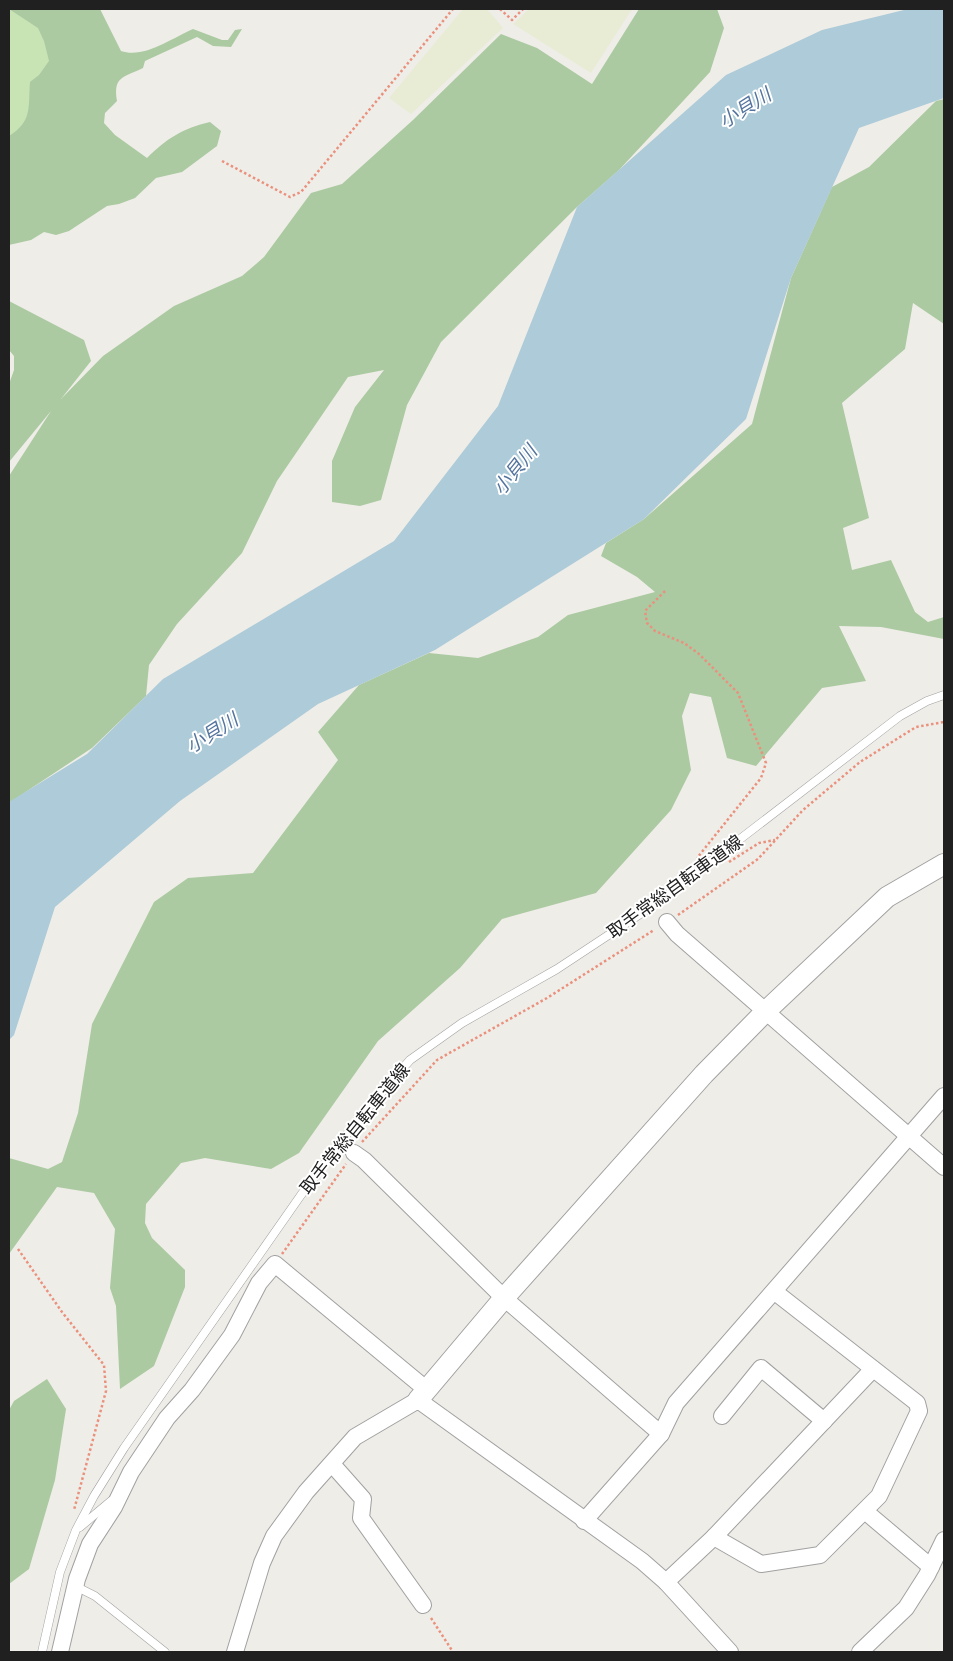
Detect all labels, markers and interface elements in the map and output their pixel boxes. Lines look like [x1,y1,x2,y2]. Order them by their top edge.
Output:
water label: 小貝川 [715,82,777,133]
water label: 小貝川 [488,439,543,499]
water label: 小貝川 [182,707,244,758]
street label: 取手常総自転車道線 [603,830,747,944]
street label: 取手常総自転車道線 [295,1059,415,1199]

